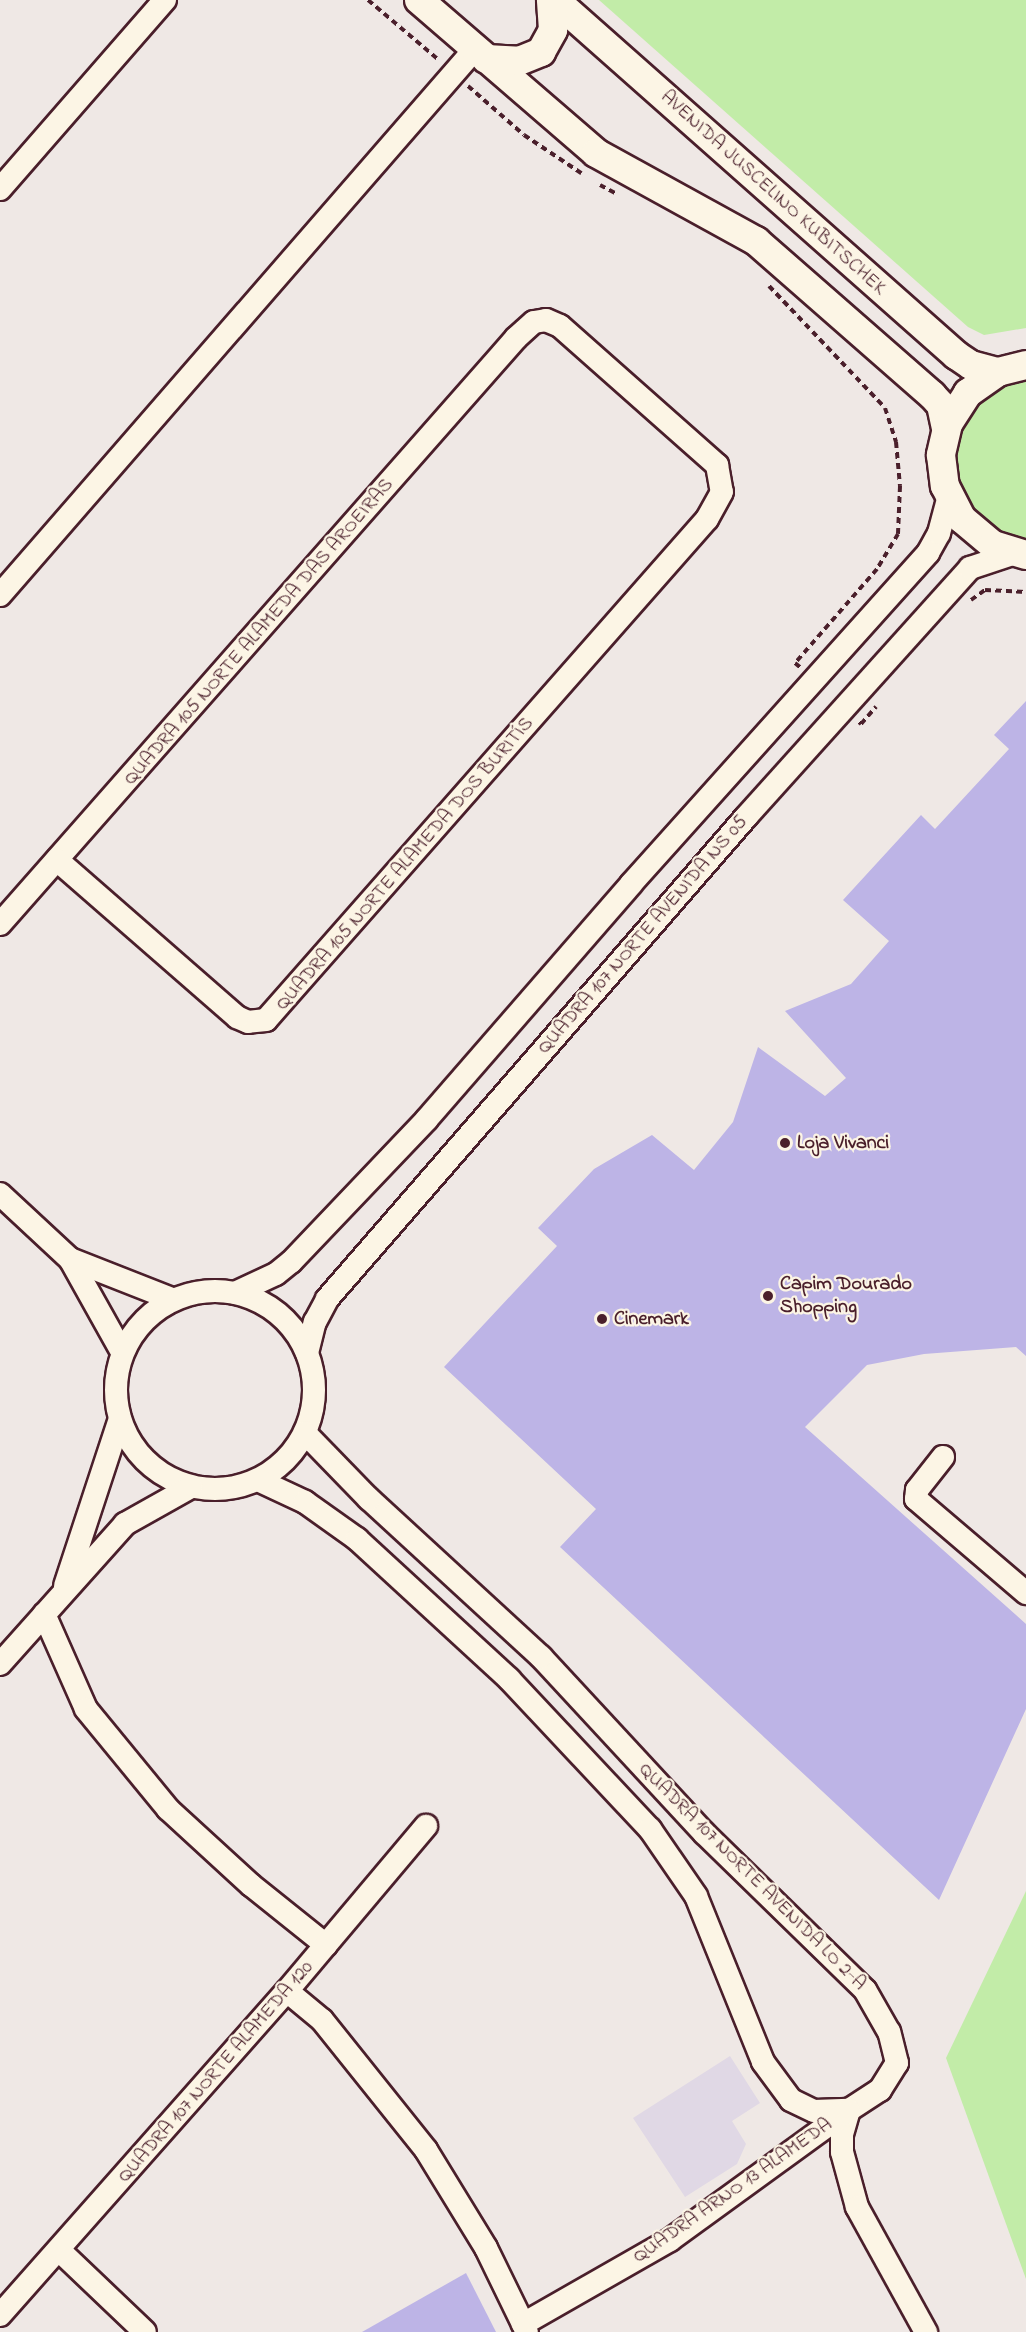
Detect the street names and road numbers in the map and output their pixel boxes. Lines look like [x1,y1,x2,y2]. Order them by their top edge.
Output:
street label: AVENIDA JUSCELINO KUBITSCHEK [655,85,891,301]
street label: QUADRA 105 NORTE ALAMEDA DAS AROEIRAS [119,474,399,790]
street label: QUADRA 105 NORTE ALAMEDA DOS BURITÍS [271,712,539,1016]
street label: QUADRA 107 NORTE AVENIDA NS 05 [533,811,753,1059]
street label: QUADRA 107 NORTE AVENIDA LO 2-A [633,1758,871,1996]
street label: QUADRA 107 NORTE ALAMEDA 120 [113,1956,319,2188]
street label: QUADRA ARNO 13 ALAMEDA [629,2113,837,2269]

